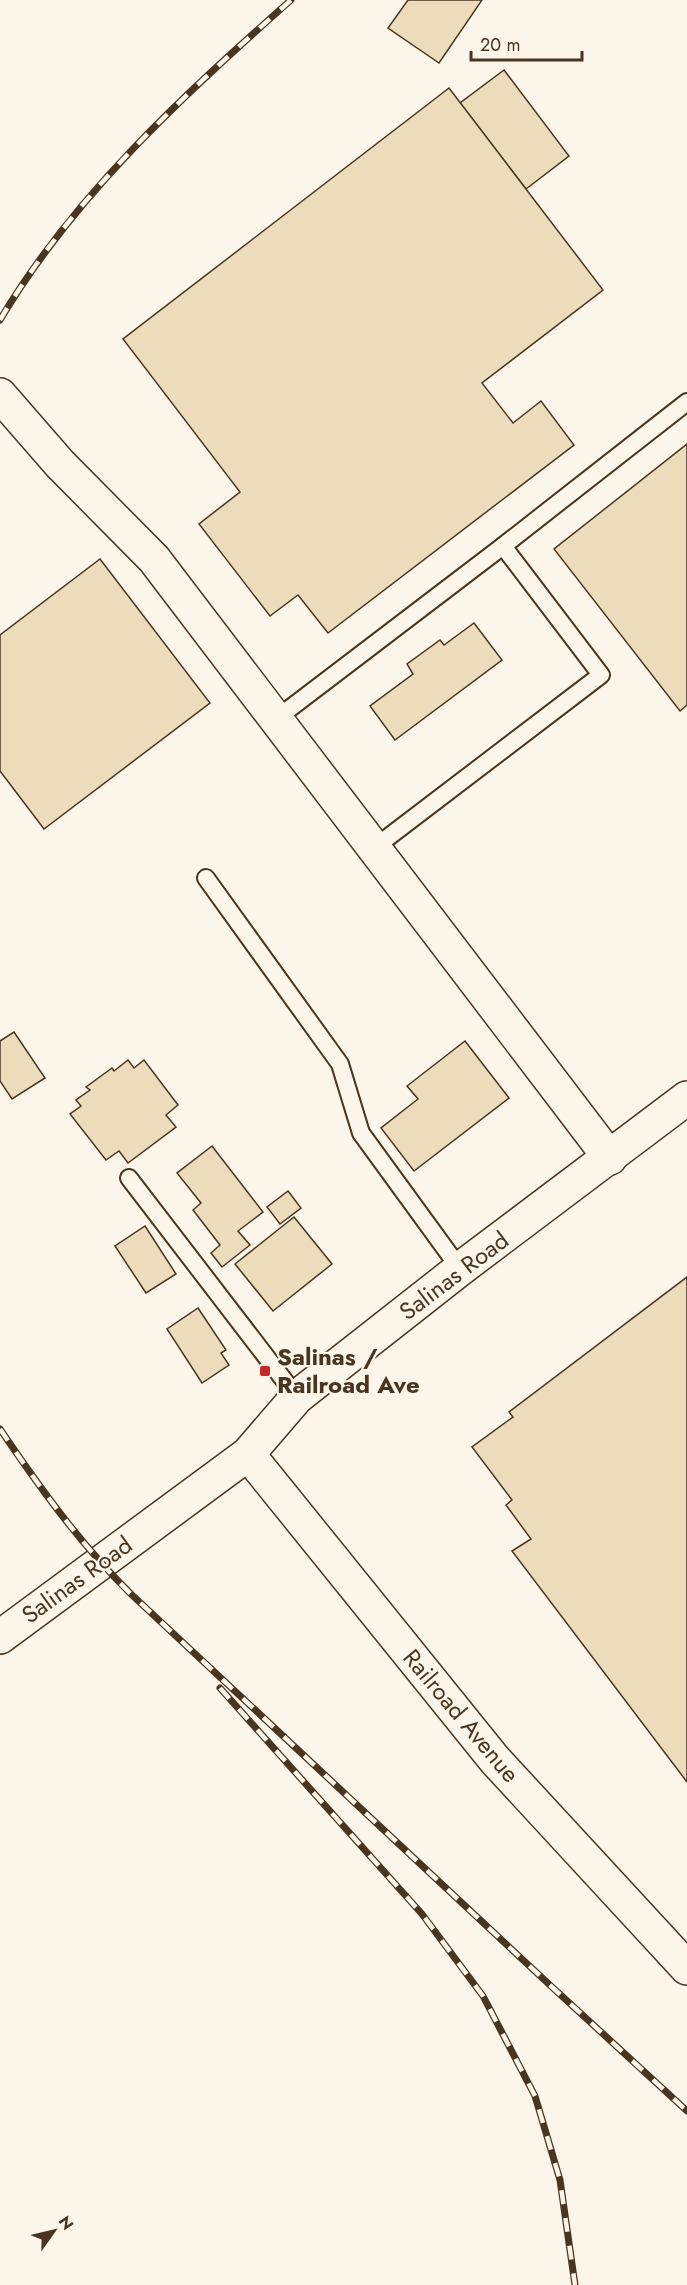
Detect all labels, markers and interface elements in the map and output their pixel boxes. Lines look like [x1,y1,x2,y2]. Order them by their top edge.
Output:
scale bar [471,24,582,62]
text: 20 m [480,32,520,58]
street label: Salinas Road [392,1223,516,1328]
place label: Salinas / Railroad Ave [277,1339,420,1402]
marker: Salinas / Railroad Ave [258,1364,272,1378]
street label: Salinas Road [14,1527,139,1632]
street label: Railroad Avenue [395,1641,528,1790]
north arrow [24,2201,84,2261]
text: N [53,2211,79,2235]

